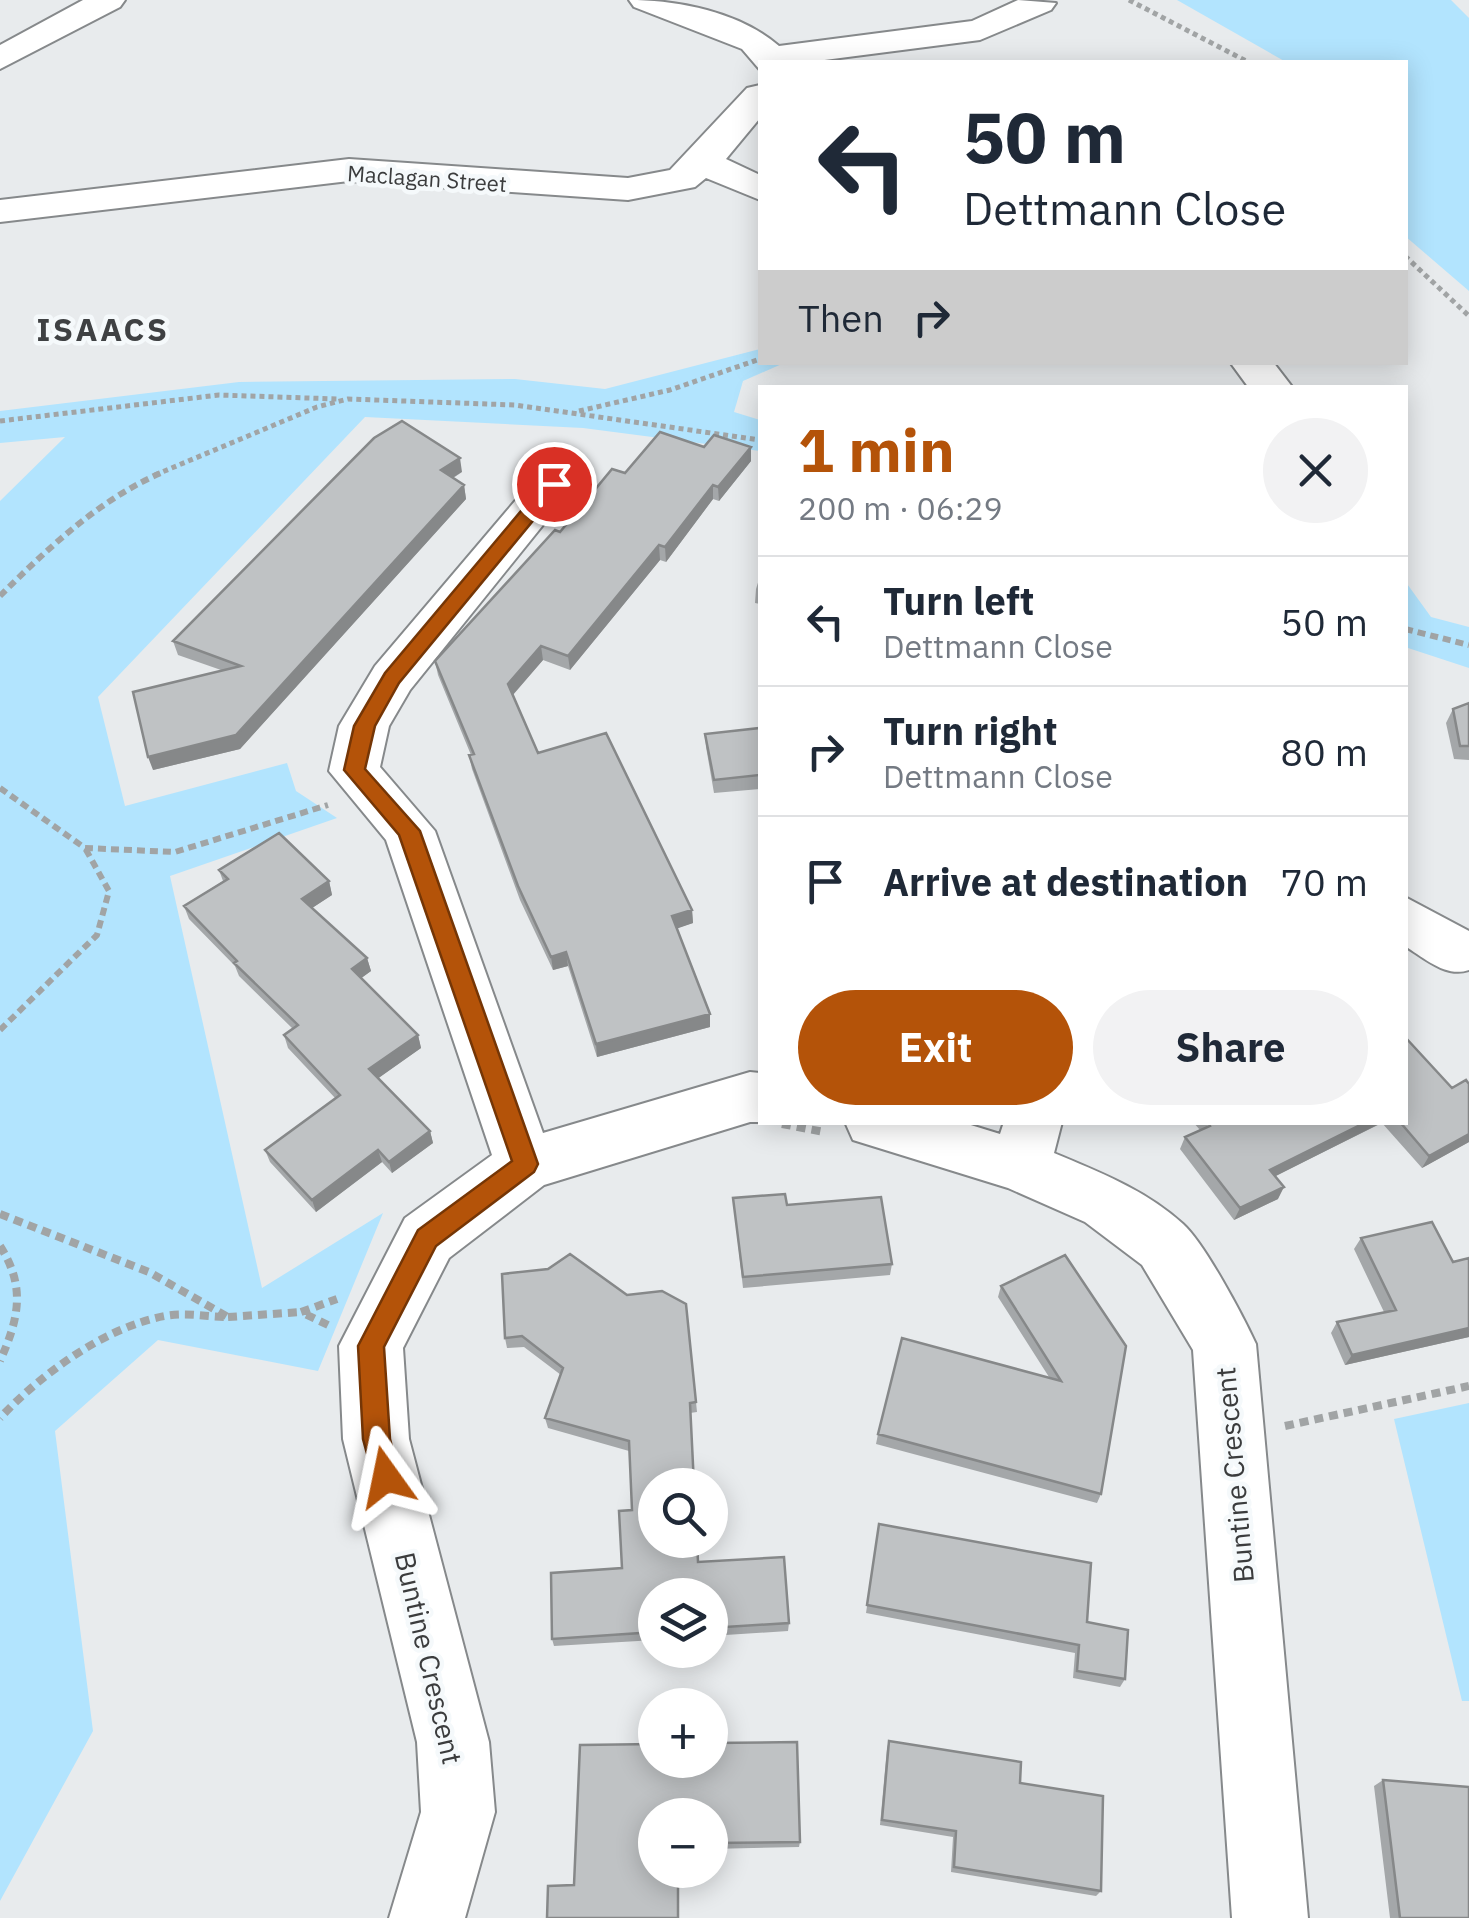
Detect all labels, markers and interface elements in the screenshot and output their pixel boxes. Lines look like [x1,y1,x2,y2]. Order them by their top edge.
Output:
text: 50 m [963,91,1126,182]
icon: left [798,100,928,230]
street label: Maclagan Street [346,158,508,198]
text: Dettmann Close [963,179,1286,237]
icon: right [904,290,959,345]
text: Then [798,293,884,342]
district label: ISAACS [37,308,169,350]
text: 1 min [798,410,955,489]
button: close [1263,418,1368,523]
pin [512,442,597,527]
icon: arrive [527,457,582,512]
text: 200 m · 06:29 [798,487,1003,529]
text: Turn left [883,576,1034,625]
icon: left [798,594,853,649]
text: 50 m [1280,597,1368,646]
text: Dettmann Close [883,625,1113,667]
text: Turn right [883,706,1058,755]
icon: right [798,724,853,779]
text: 80 m [1280,727,1368,776]
text: Dettmann Close [883,755,1113,797]
icon: arrive [798,854,853,909]
text: Arrive at destination [883,857,1248,906]
text: 70 m [1280,857,1368,906]
button: Exit [798,990,1073,1105]
button: Share [1093,990,1368,1105]
street label: Buntine Crescent [1206,1366,1262,1584]
position arrow [334,1425,438,1529]
map controls [638,1468,728,1888]
button: search [638,1468,728,1558]
street label: Buntine Crescent [387,1548,471,1768]
button: layers [638,1578,728,1668]
button: + [638,1688,728,1778]
button: − [638,1798,728,1888]

